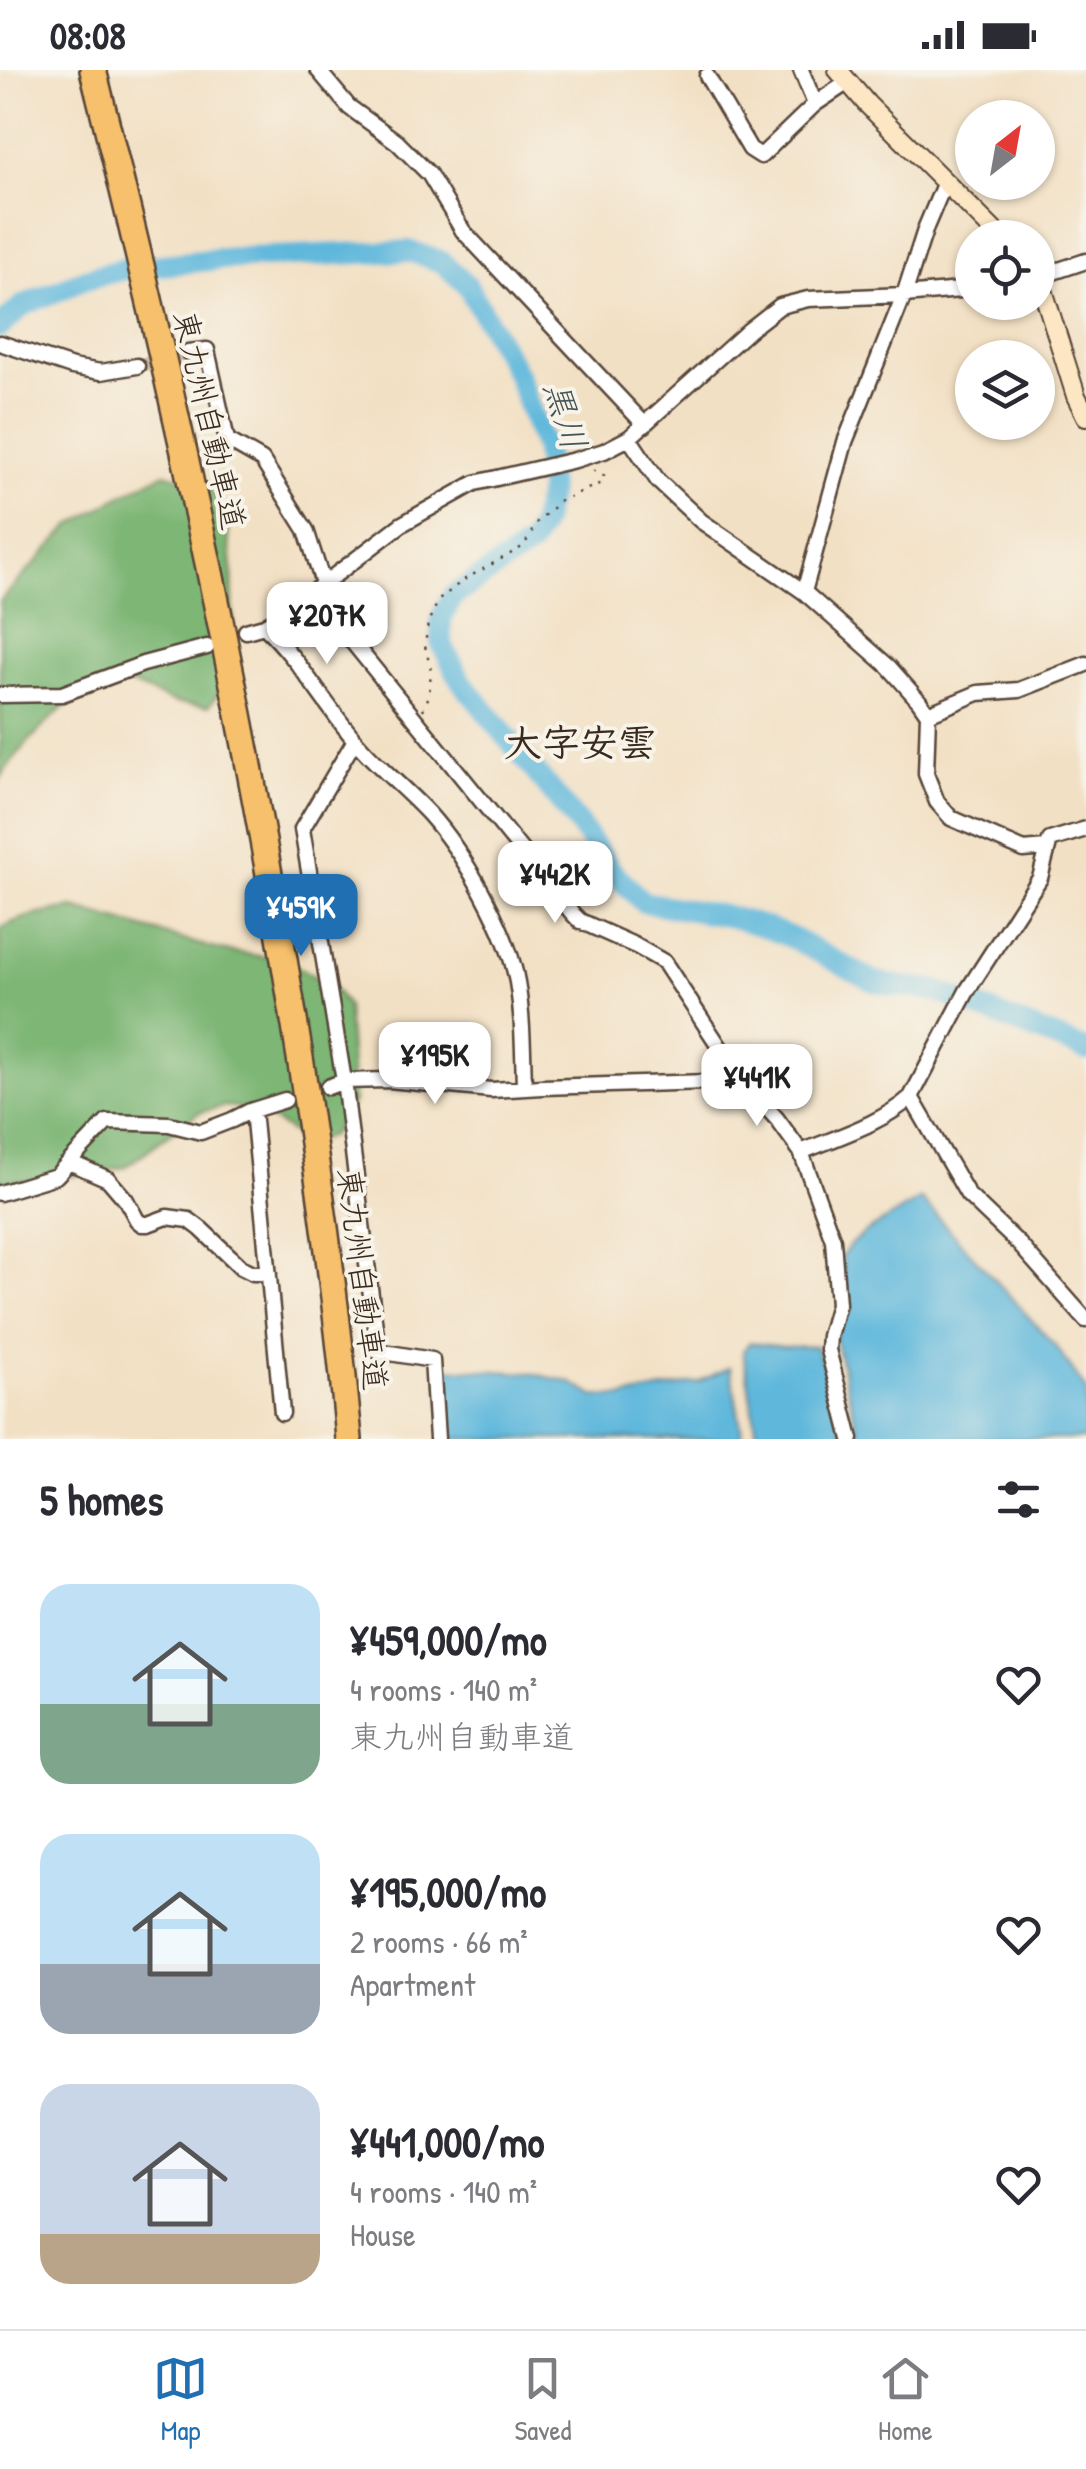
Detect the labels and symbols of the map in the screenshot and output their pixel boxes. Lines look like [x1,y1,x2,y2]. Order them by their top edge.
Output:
north arrow [955,100,1055,200]
street label: 東九州自動車道 [164,306,256,534]
water label: 黒川 [533,375,599,455]
pin: ¥207K [257,582,397,667]
district label: 大字安雲 [504,716,656,768]
pin: ¥442K [485,841,625,926]
pin: ¥459K [231,874,371,959]
pin: ¥195K [365,1022,505,1107]
pin: ¥441K [687,1044,827,1129]
street label: 東九州自動車道 [328,1165,398,1393]

